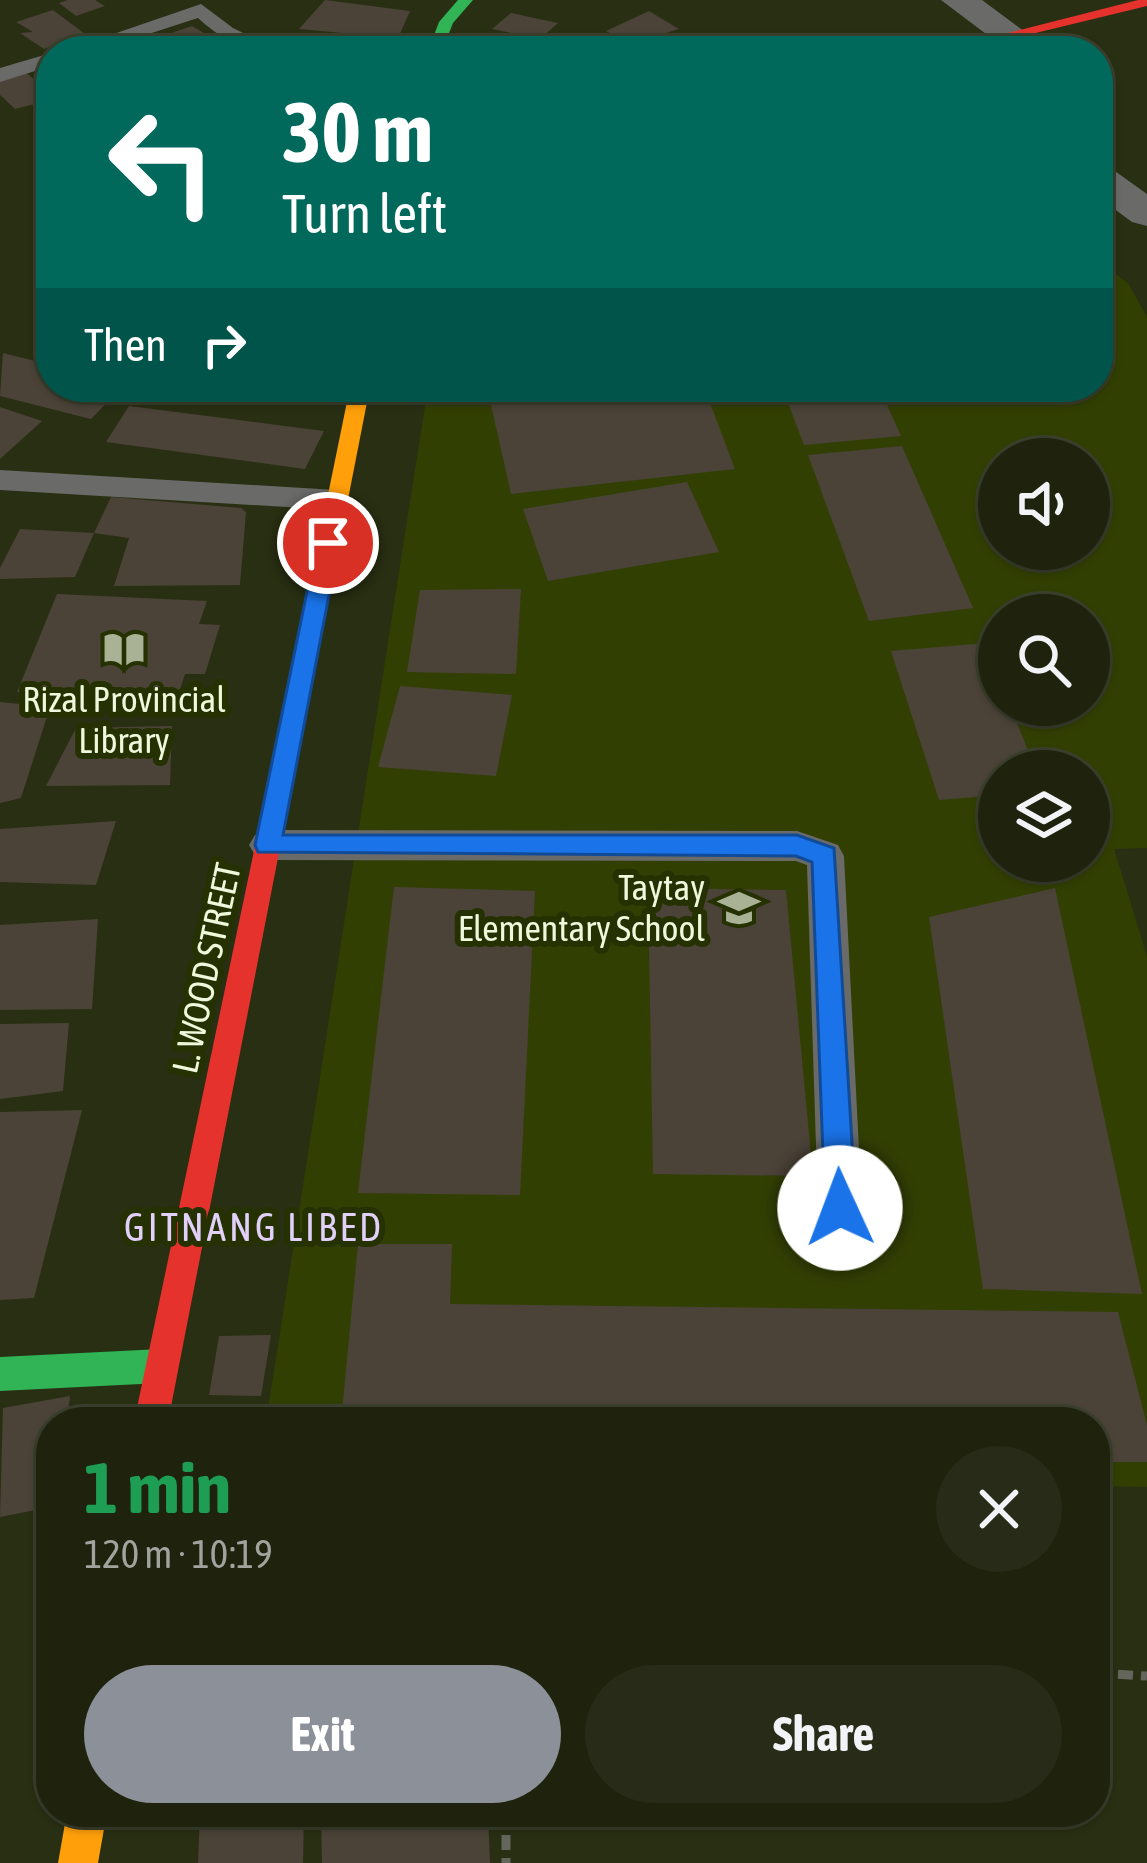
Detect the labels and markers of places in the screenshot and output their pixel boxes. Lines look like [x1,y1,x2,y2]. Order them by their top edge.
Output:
pin [277,492,379,594]
library icon: Rizal Provincial Library [101,626,147,672]
place label: Rizal Provincial Library [22,678,226,761]
place label: Taytay Elementary School [458,866,705,949]
school or university icon: Taytay Elementary School [716,885,762,931]

